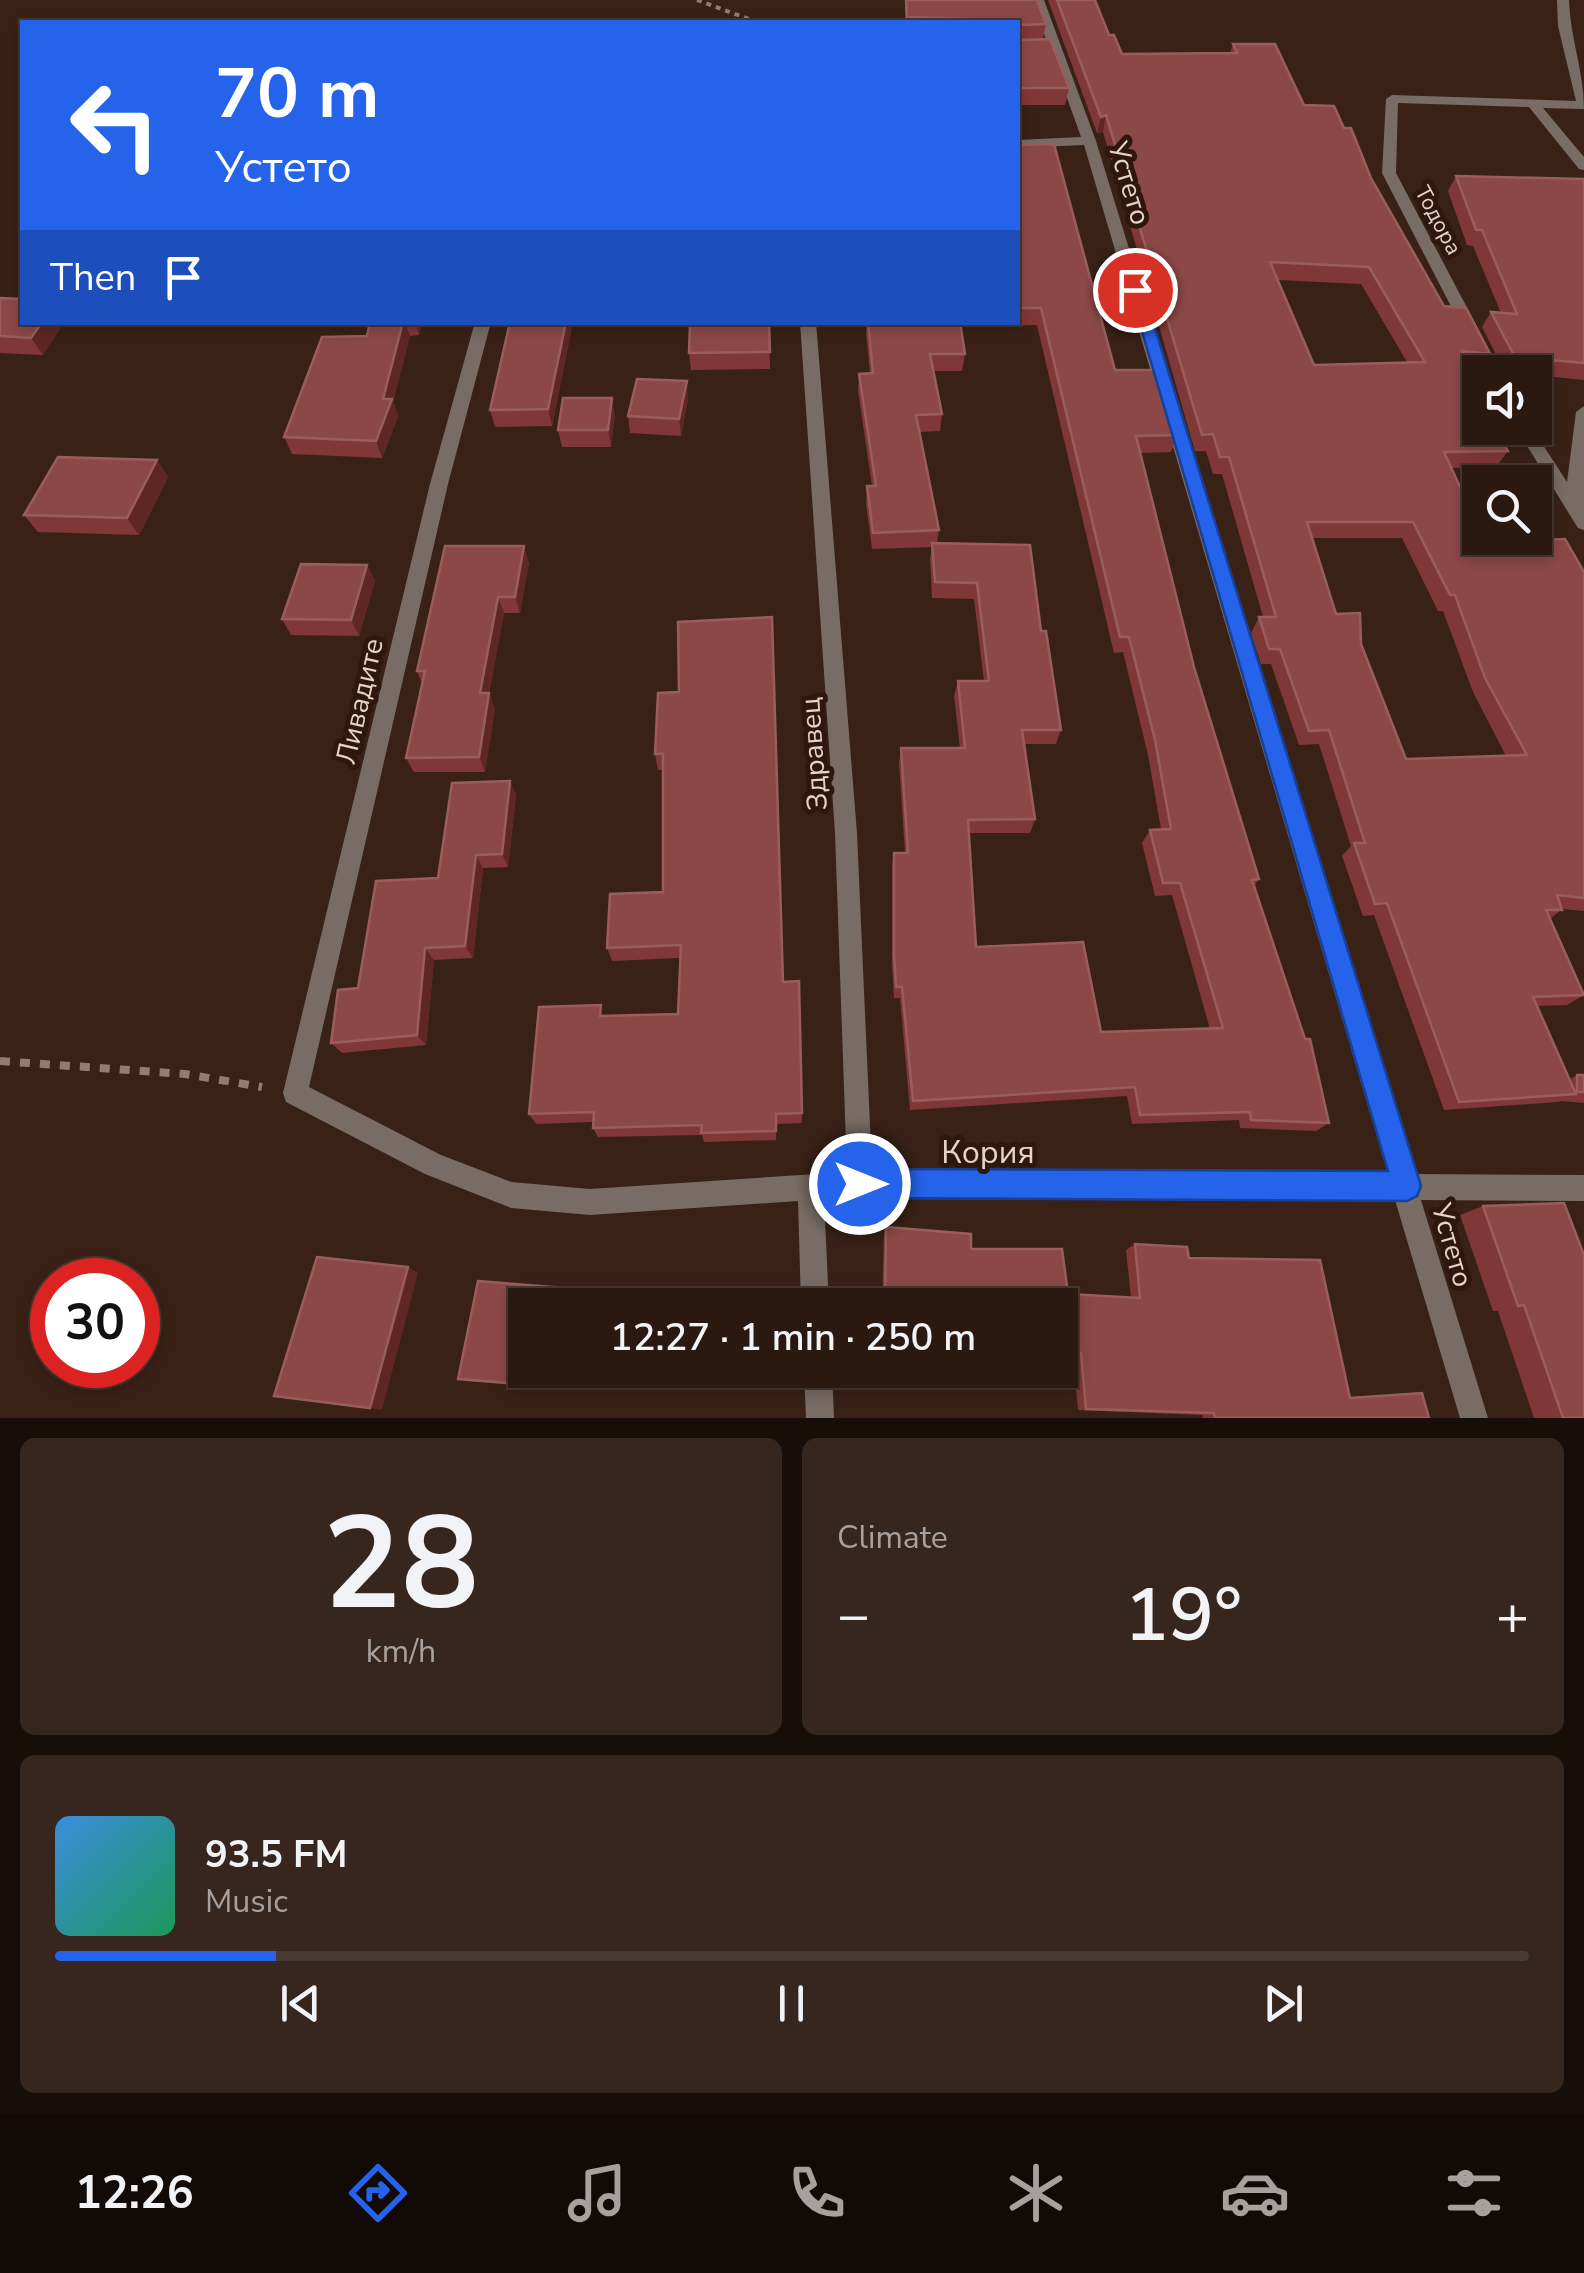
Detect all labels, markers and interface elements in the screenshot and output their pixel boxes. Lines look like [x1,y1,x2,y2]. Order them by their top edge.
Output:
text: 70 m [215,46,379,142]
icon: left [50,60,180,190]
street label: Устето [1098,136,1160,230]
text: Устето [215,137,352,198]
street label: Тодора [1407,181,1469,260]
pin [1093,248,1178,333]
icon: arrive [156,250,211,305]
text: Then [50,252,136,303]
icon: arrive [1108,263,1163,318]
map controls [1462,355,1552,555]
button: sound [1462,355,1552,445]
button: search [1462,465,1552,555]
street label: Ливадите [327,635,393,768]
street label: Здравец [791,696,837,812]
street label: Кория [941,1131,1035,1174]
position arrow [808,1132,912,1236]
street label: Устето [1422,1198,1482,1292]
speed limit sign: 30 [30,1258,160,1388]
text: 12:27 · 1 min · 250 m [610,1312,976,1363]
text: 28 [323,1476,479,1653]
text: Climate [837,1516,948,1559]
text: 19° [1124,1564,1242,1666]
text: − [837,1578,870,1653]
text: + [1496,1578,1529,1653]
text: km/h [366,1630,436,1673]
text: 93.5 FM [205,1829,347,1880]
text: Music [205,1880,288,1923]
icon: previous [273,1976,328,2031]
icon: pause [764,1976,819,2031]
icon: next [1256,1976,1311,2031]
icon: directions [343,2158,413,2228]
icon: music [562,2158,632,2228]
icon: phone [782,2158,852,2228]
icon: climate [1001,2158,1071,2228]
icon: car [1220,2158,1290,2228]
icon: filters [1439,2158,1509,2228]
text: 12:26 [75,2163,194,2224]

